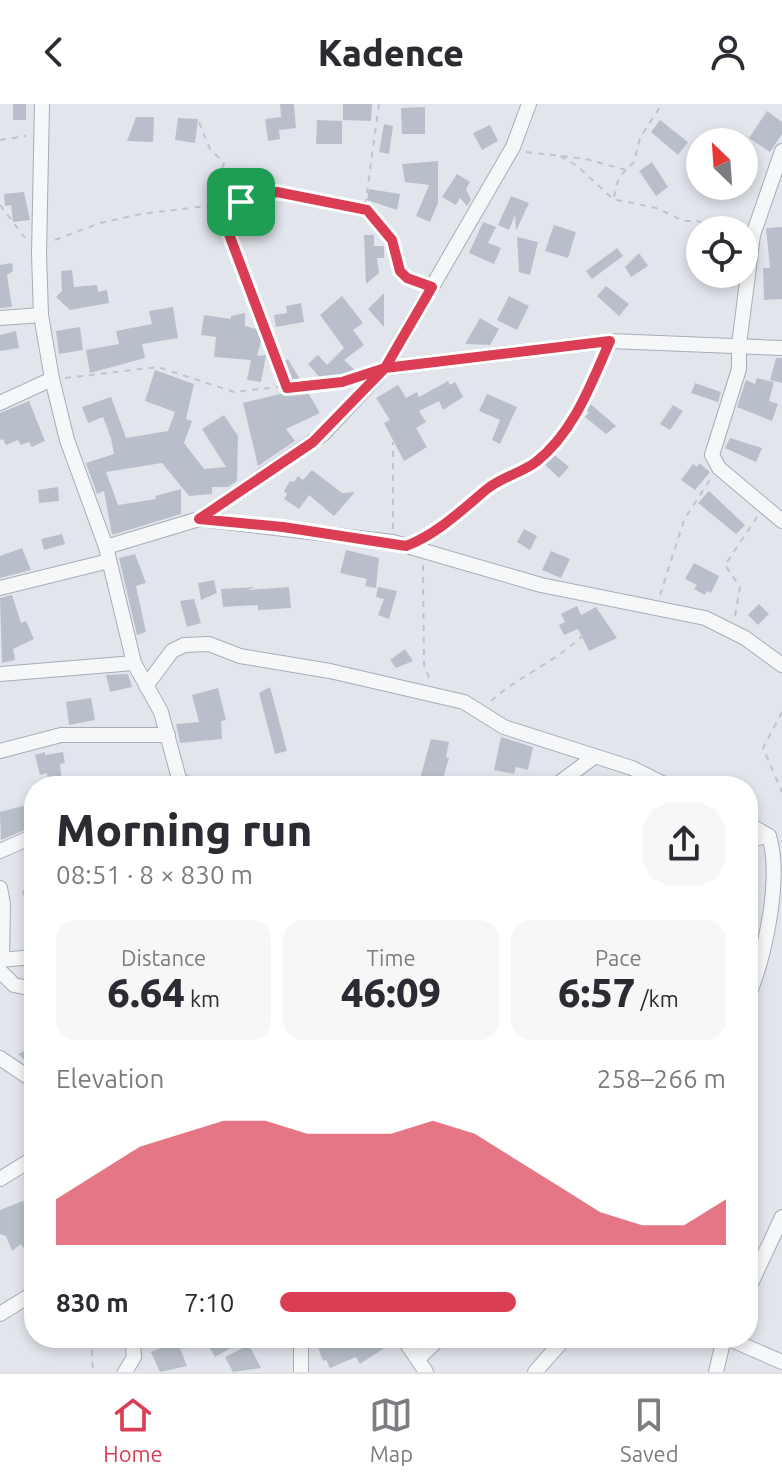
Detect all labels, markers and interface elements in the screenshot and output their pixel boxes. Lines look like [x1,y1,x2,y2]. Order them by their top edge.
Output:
icon: back [32,30,76,74]
icon: person [706,30,750,74]
text: Kadence [318,32,464,73]
north arrow [686,128,758,200]
map controls [686,128,758,288]
pin [207,168,275,236]
icon: arrive [219,180,263,224]
button: locate [686,216,758,288]
button: share [642,802,726,886]
text: Morning run [56,805,312,854]
text: 08:51 · 8 × 830 m [56,860,253,889]
text: Distance [121,945,206,970]
text: Time [366,945,416,970]
text: Pace [595,945,642,970]
text: 6.64 [107,970,185,1015]
text: 46:09 [341,970,441,1015]
text: 6:57 [558,970,635,1015]
text: km [185,986,220,1011]
text: /km [635,986,679,1011]
text: Elevation [56,1064,164,1093]
text: 258–266 m [597,1064,726,1093]
text: 830 m [56,1288,129,1317]
text: 7:10 [184,1288,234,1317]
tab: Home [103,1393,163,1466]
tab: Map [369,1393,413,1466]
tab: Saved [620,1393,679,1466]

